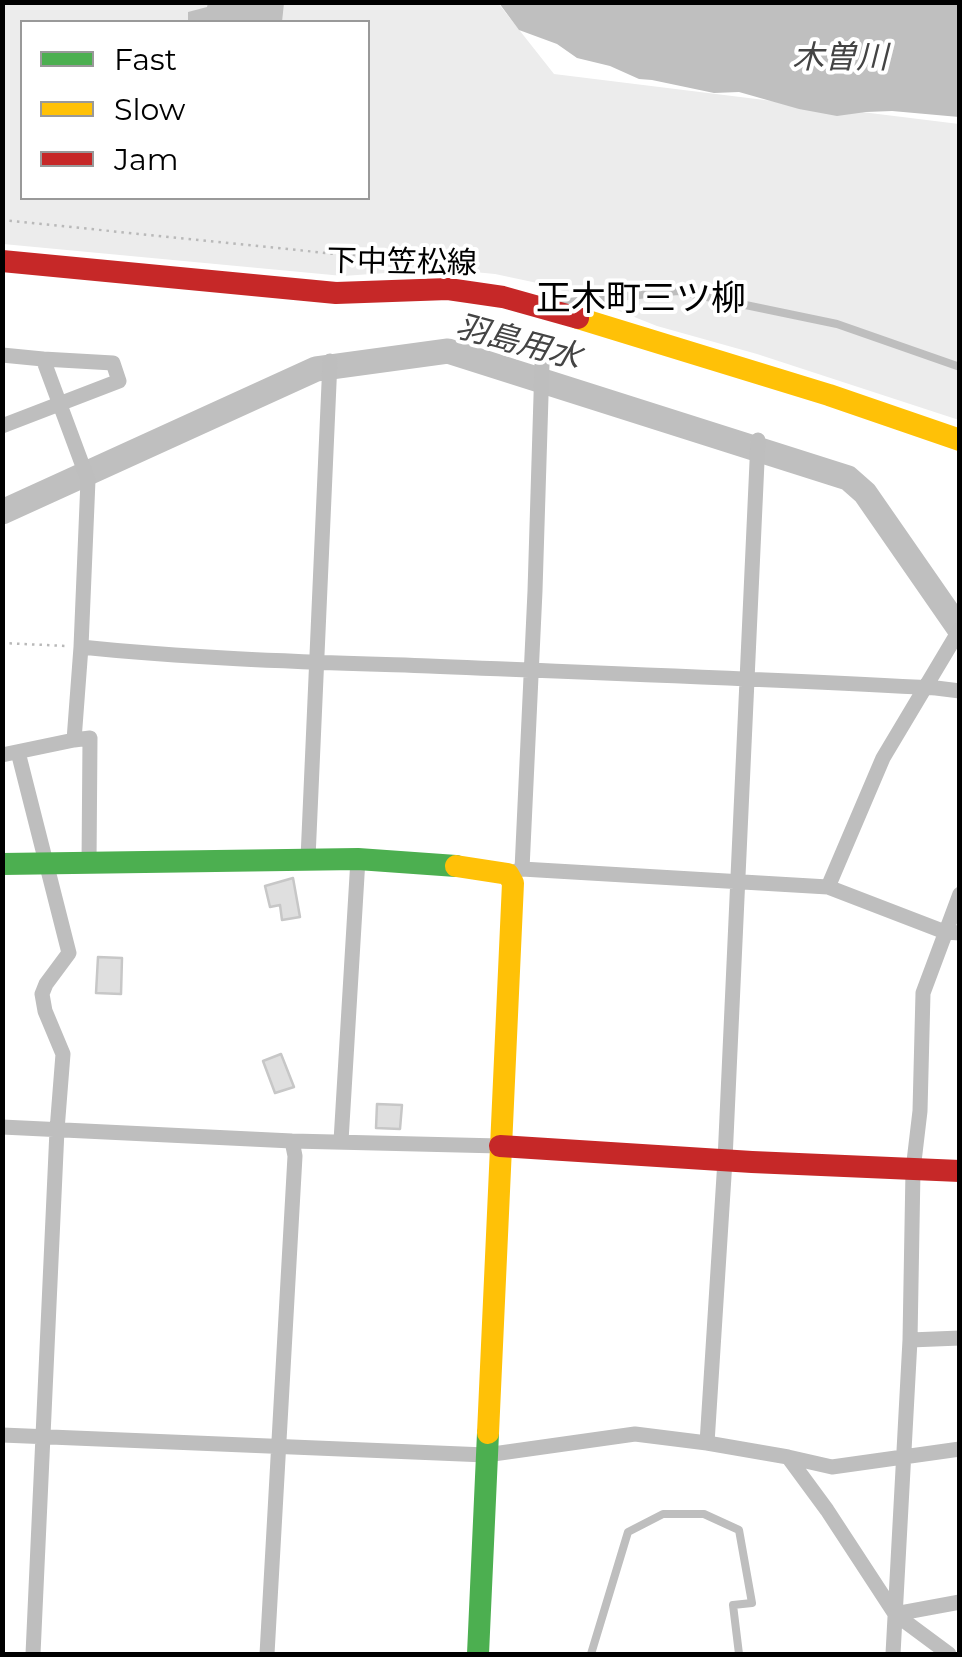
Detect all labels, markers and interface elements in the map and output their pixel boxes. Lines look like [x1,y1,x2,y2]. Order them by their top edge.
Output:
legend [20,20,370,200]
water label: 木曽川 [792,40,888,78]
text: Fast [114,41,177,78]
text: Slow [114,91,185,128]
text: Jam [114,141,179,178]
street label: 下中笠松線 [327,244,477,282]
district label: 正木町三ツ柳 [536,279,746,321]
water label: 羽島用水 [451,308,585,378]

